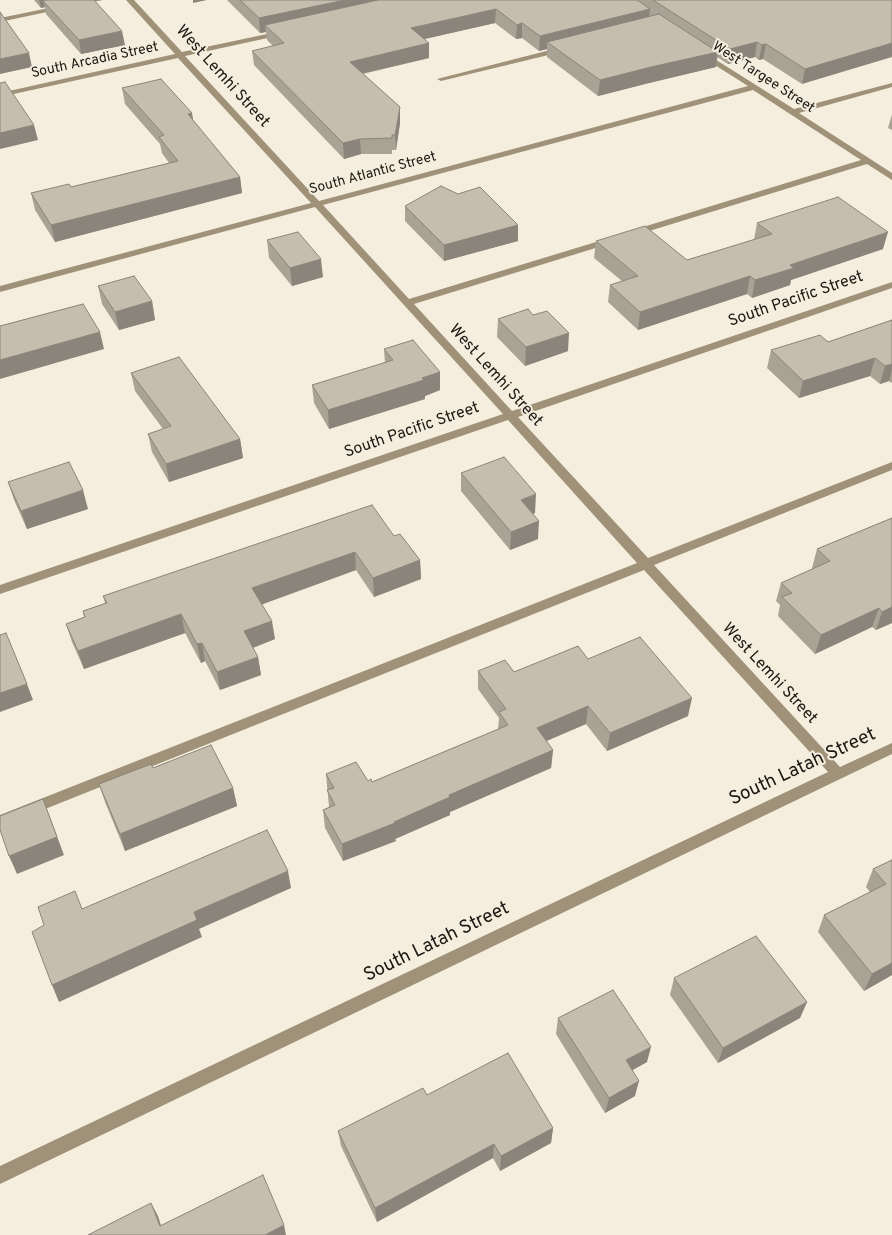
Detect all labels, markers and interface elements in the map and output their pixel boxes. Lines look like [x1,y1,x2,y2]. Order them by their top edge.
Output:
street label: West Lemhi Street [171,22,273,132]
street label: South Arcadia Street [30,39,160,83]
street label: West Targee Street [709,39,817,117]
street label: South Atlantic Street [308,149,438,199]
street label: South Pacific Street [726,268,866,332]
street label: West Lemhi Street [444,321,546,431]
street label: South Pacific Street [342,399,482,463]
street label: West Lemhi Street [717,620,821,728]
street label: South Latah Street [726,724,880,812]
street label: South Latah Street [361,898,513,988]

